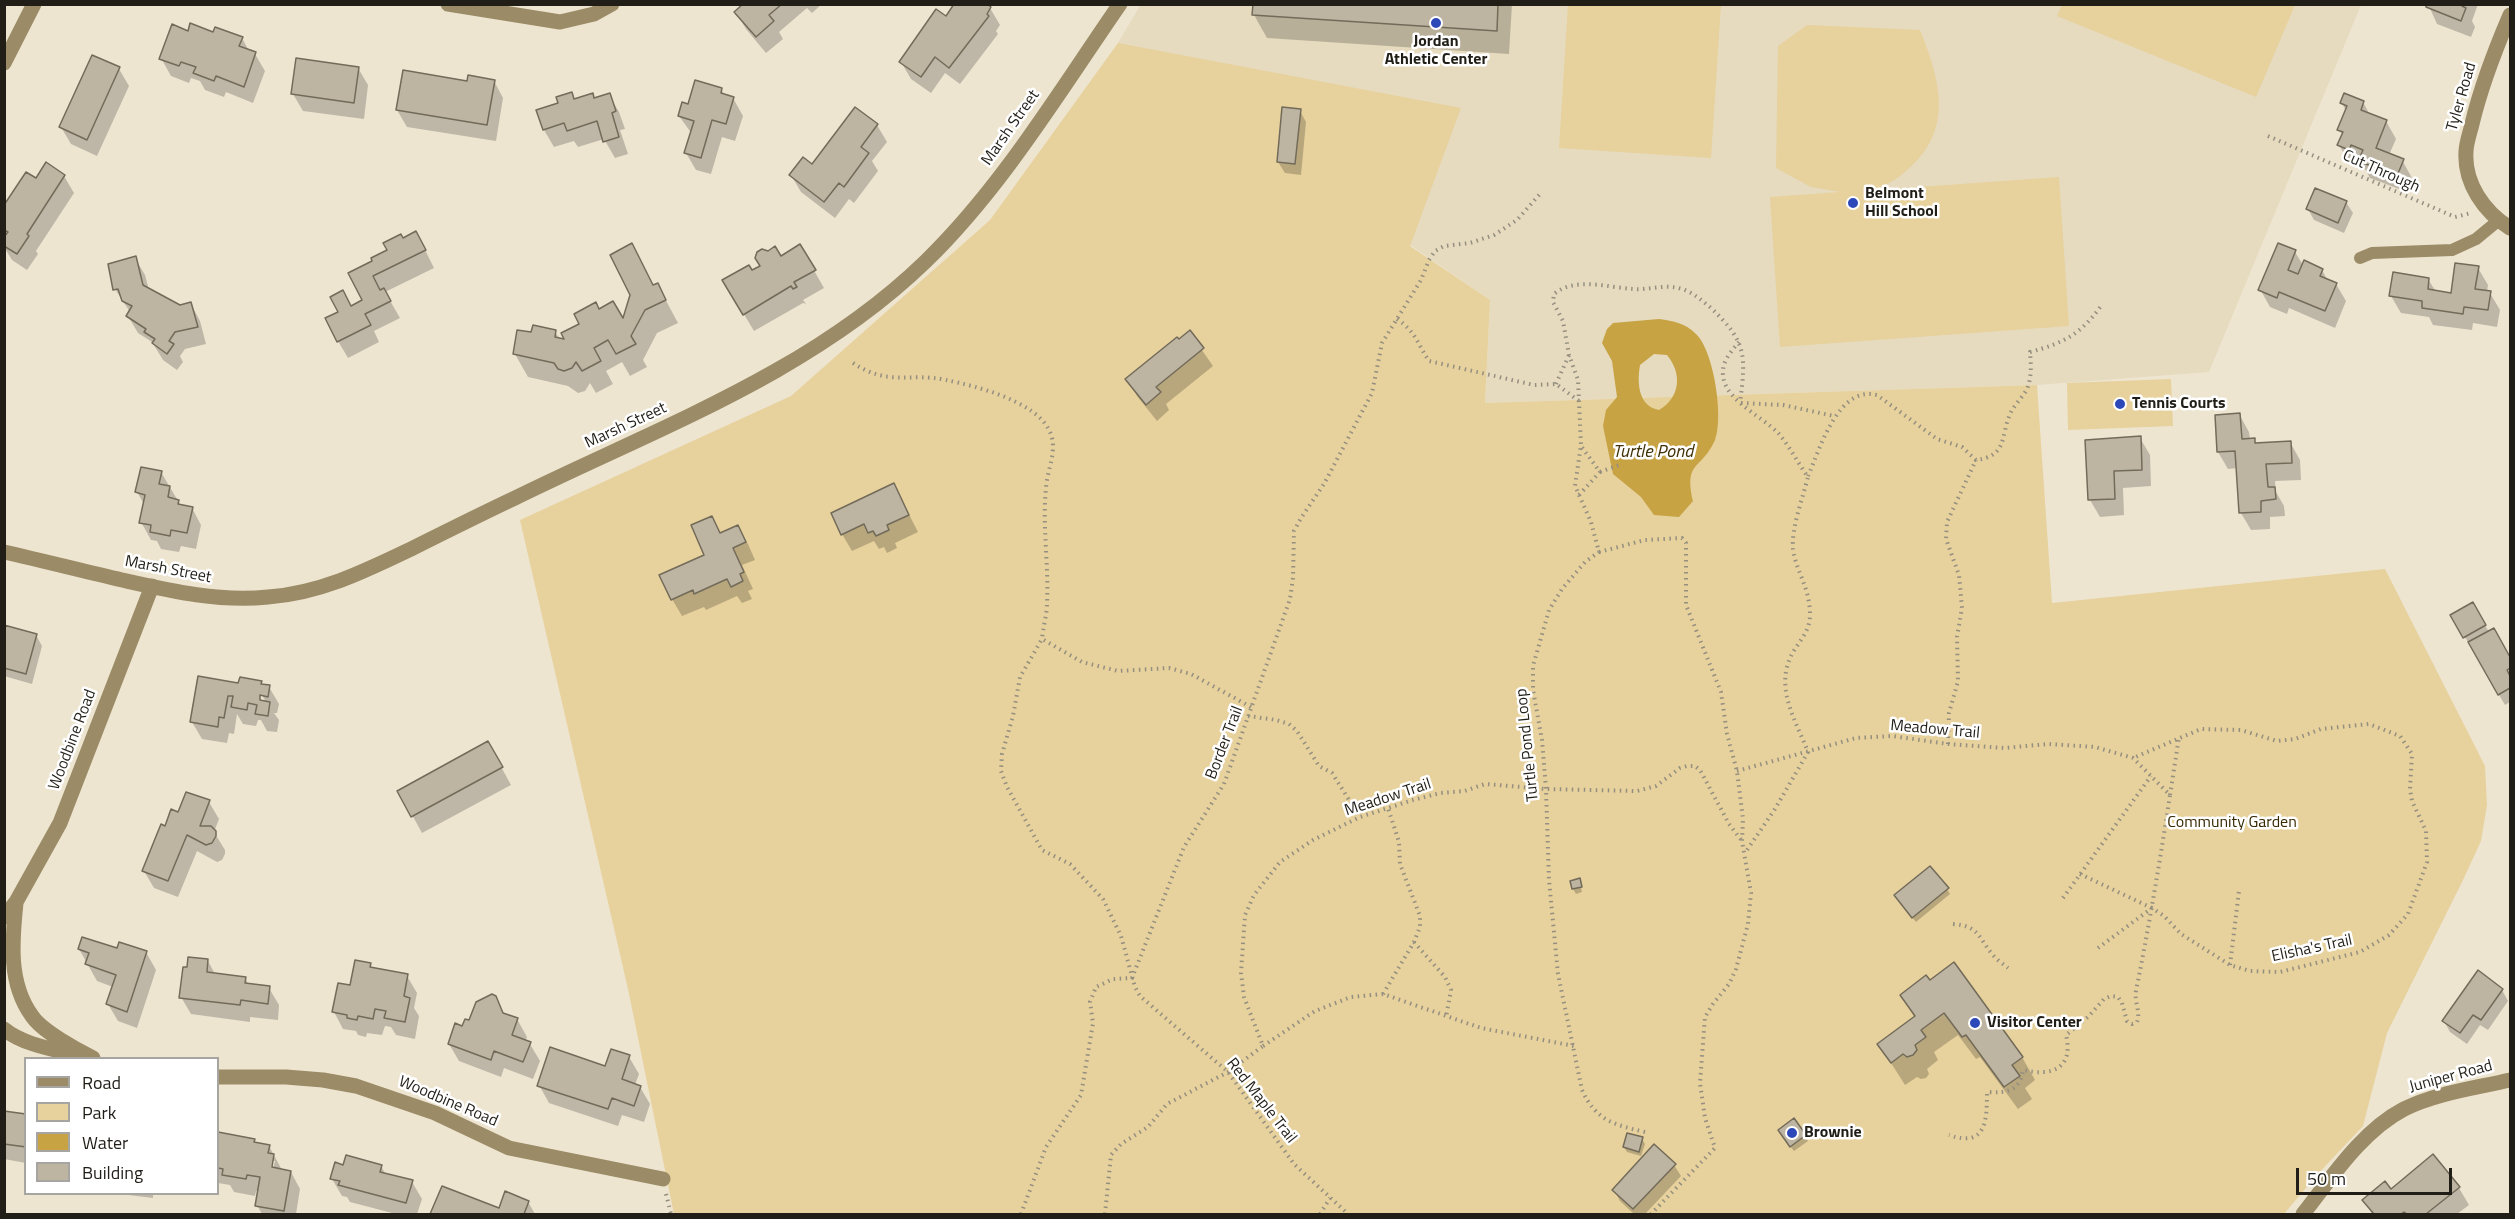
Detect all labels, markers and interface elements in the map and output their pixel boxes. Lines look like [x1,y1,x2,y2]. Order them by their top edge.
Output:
marker: Jordan Athletic Center [1429,16,1443,30]
place label: Jordan Athletic Center [1385,32,1487,70]
street label: Tyler Road [2443,60,2481,134]
street label: Marsh Street [978,87,1044,169]
street label: Cut Through [2340,146,2422,198]
place label: Belmont Hill School [1865,184,1938,222]
marker: Belmont Hill School [1846,196,1860,210]
place label: Tennis Courts [2132,394,2226,414]
marker: Tennis Courts [2113,397,2127,411]
street label: Marsh Street [582,399,670,453]
water label: Turtle Pond [1613,442,1693,464]
street label: Marsh Street [123,552,213,588]
street label: Woodbine Road [45,687,101,793]
street label: Turtle Pond Loop [1513,688,1543,802]
street label: Border Trail [1202,704,1248,782]
street label: Meadow Trail [1889,717,1981,743]
street label: Meadow Trail [1342,775,1434,821]
park label: Community Garden [2167,813,2297,833]
street label: Elisha's Trail [2270,931,2354,967]
place label: Visitor Center [1987,1013,2082,1033]
marker: Visitor Center [1968,1016,1982,1030]
street label: Red Maple Trail [1222,1055,1300,1147]
legend [24,1057,219,1195]
street label: Juniper Road [2407,1057,2495,1097]
text: Road [82,1069,121,1096]
street label: Woodbine Road [395,1072,501,1132]
text: Park [82,1099,116,1126]
place label: Brownie [1804,1123,1862,1143]
marker: Brownie [1785,1126,1799,1140]
text: Water [82,1129,128,1156]
scale bar [2299,1156,2455,1194]
text: Building [82,1159,143,1186]
text: 50 m [2307,1165,2346,1192]

